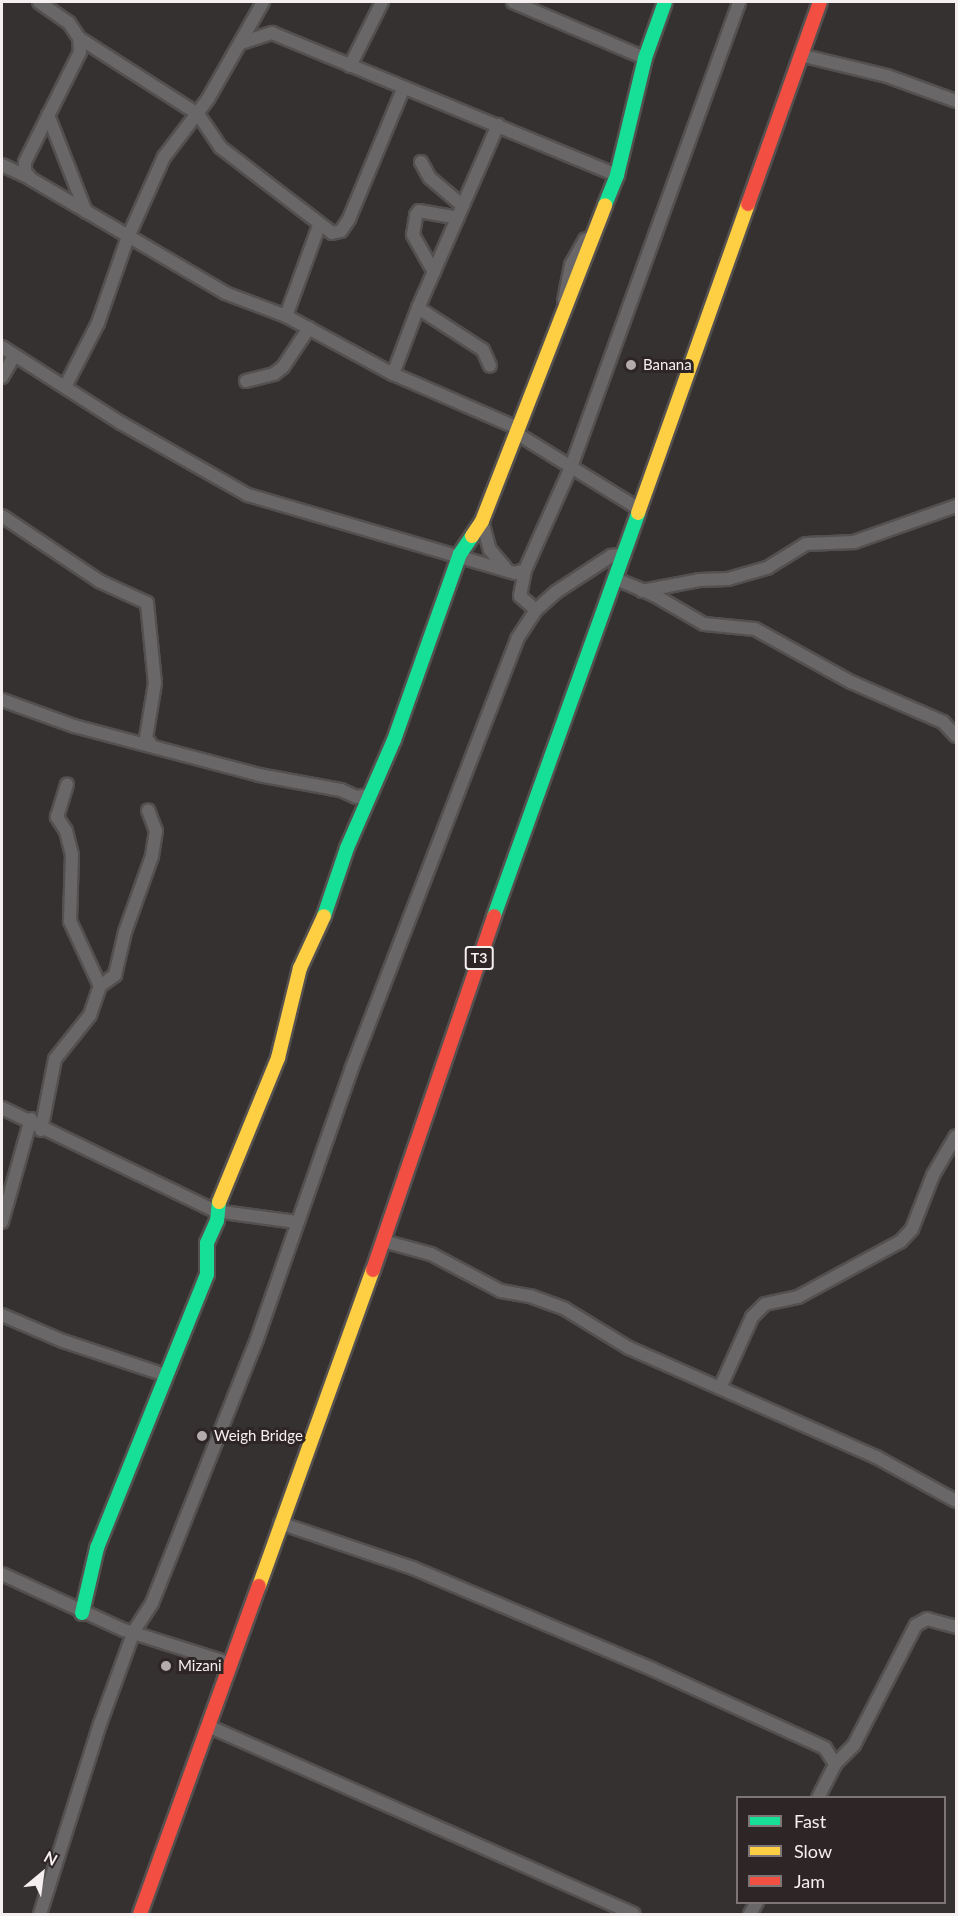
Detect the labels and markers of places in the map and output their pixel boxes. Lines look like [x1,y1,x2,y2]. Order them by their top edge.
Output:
place label: Banana [643,356,692,374]
marker: Banana [624,358,638,372]
place label: Weigh Bridge [214,1427,303,1445]
marker: Weigh Bridge [195,1429,209,1443]
place label: Mizani [178,1657,222,1675]
marker: Mizani [159,1659,173,1673]

